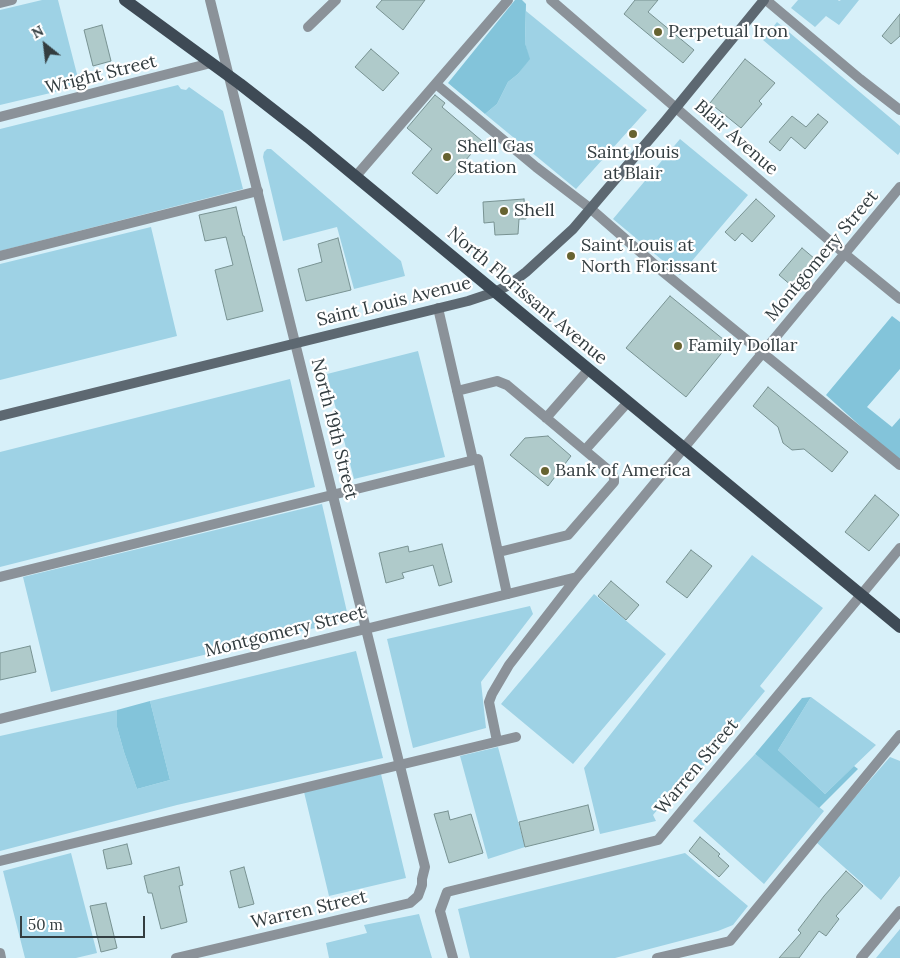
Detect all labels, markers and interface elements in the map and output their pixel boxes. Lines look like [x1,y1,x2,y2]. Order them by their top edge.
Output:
north arrow [20,20,70,70]
text: N [29,21,47,42]
place label: Perpetual Iron [668,21,788,43]
marker: Perpetual Iron [652,26,664,38]
street label: Wright Street [43,51,159,99]
street label: Blair Avenue [690,96,782,180]
marker: Saint Louis at Blair [627,128,639,140]
place label: Shell Gas Station [457,136,534,178]
place label: Saint Louis at Blair [587,142,679,184]
marker: Shell Gas Station [441,151,453,163]
street label: Montgomery Street [761,186,883,326]
place label: Shell [514,200,555,222]
marker: Shell [498,205,510,217]
street label: North Florissant Avenue [443,223,611,369]
place label: Saint Louis at North Florissant [581,235,717,278]
marker: Saint Louis at North Florissant [565,250,577,262]
street label: Saint Louis Avenue [315,272,473,332]
place label: Family Dollar [688,335,797,357]
marker: Family Dollar [672,340,684,352]
street label: North 19th Street [306,356,362,502]
place label: Bank of America [555,460,691,482]
marker: Bank of America [539,465,551,477]
street label: Montgomery Street [203,602,367,662]
street label: Warren Street [651,715,743,819]
street label: Warren Street [249,886,369,934]
scale bar [22,906,148,938]
text: 50 m [28,915,63,934]

